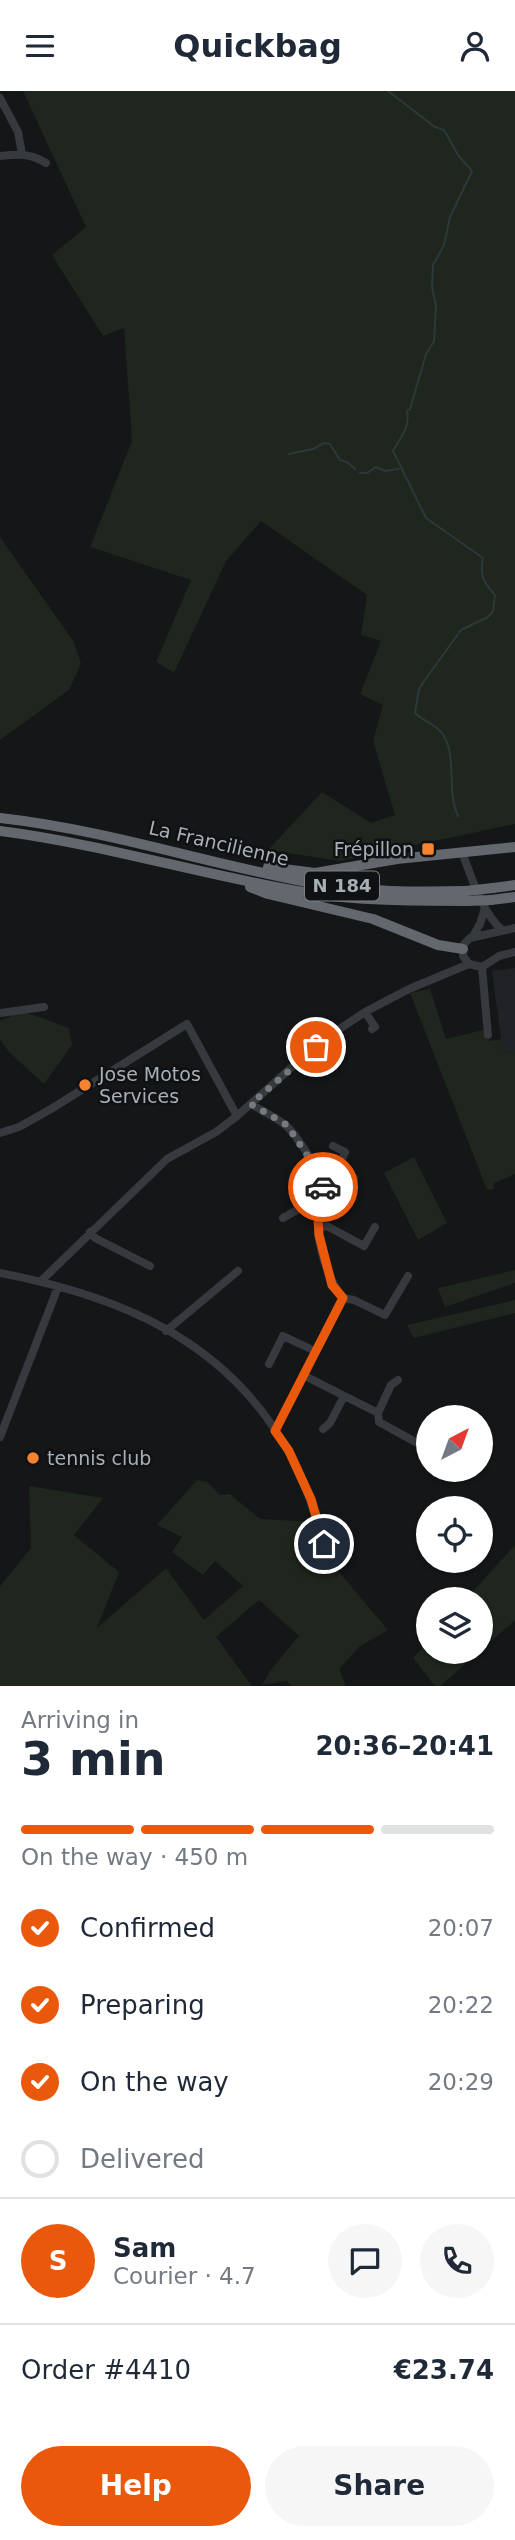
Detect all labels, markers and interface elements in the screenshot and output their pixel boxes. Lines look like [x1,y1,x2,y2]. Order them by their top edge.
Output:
icon: menu [21,27,59,65]
text: Quickbag [173,27,342,65]
icon: person [456,27,494,65]
street label: La Francilienne [147,816,291,870]
place label: Frépillon [334,838,414,860]
marker: Frépillon [420,841,436,857]
road number: N 184 [305,871,379,901]
pin [286,1017,346,1077]
icon: bag [297,1028,335,1066]
place label: Jose Motos Services [98,1063,201,1107]
marker: Jose Motos Services [77,1077,93,1093]
courier [288,1152,358,1222]
icon: car [304,1168,342,1206]
north arrow [416,1405,494,1482]
map controls [416,1405,493,1664]
place label: tennis club [47,1447,151,1469]
marker: tennis club [25,1450,41,1466]
button: locate [416,1496,493,1573]
pin [294,1514,354,1574]
icon: home [305,1525,343,1563]
button: layers [416,1587,493,1664]
text: Arriving in [21,1707,139,1733]
text: 20:36–20:41 [315,1731,494,1761]
text: 3 min [21,1732,165,1786]
text: On the way · 450 m [21,1844,248,1870]
icon: check [21,1909,59,1947]
text: Confirmed [80,1913,215,1943]
text: 20:07 [428,1915,494,1941]
icon: check [21,1986,59,2024]
text: Preparing [80,1990,205,2020]
text: 20:22 [428,1992,494,2018]
icon: check [21,2063,59,2101]
text: On the way [80,2067,229,2097]
text: 20:29 [428,2069,494,2095]
text: Delivered [80,2144,204,2174]
button: chat [328,2224,402,2298]
button: phone [420,2224,494,2298]
text: Sam [113,2233,176,2263]
text: S [49,2246,67,2276]
text: Courier · 4.7 [113,2263,256,2289]
text: Order #4410 [21,2355,191,2385]
text: €23.74 [394,2355,494,2385]
button: Help [21,2446,251,2526]
button: Share [265,2446,494,2526]

